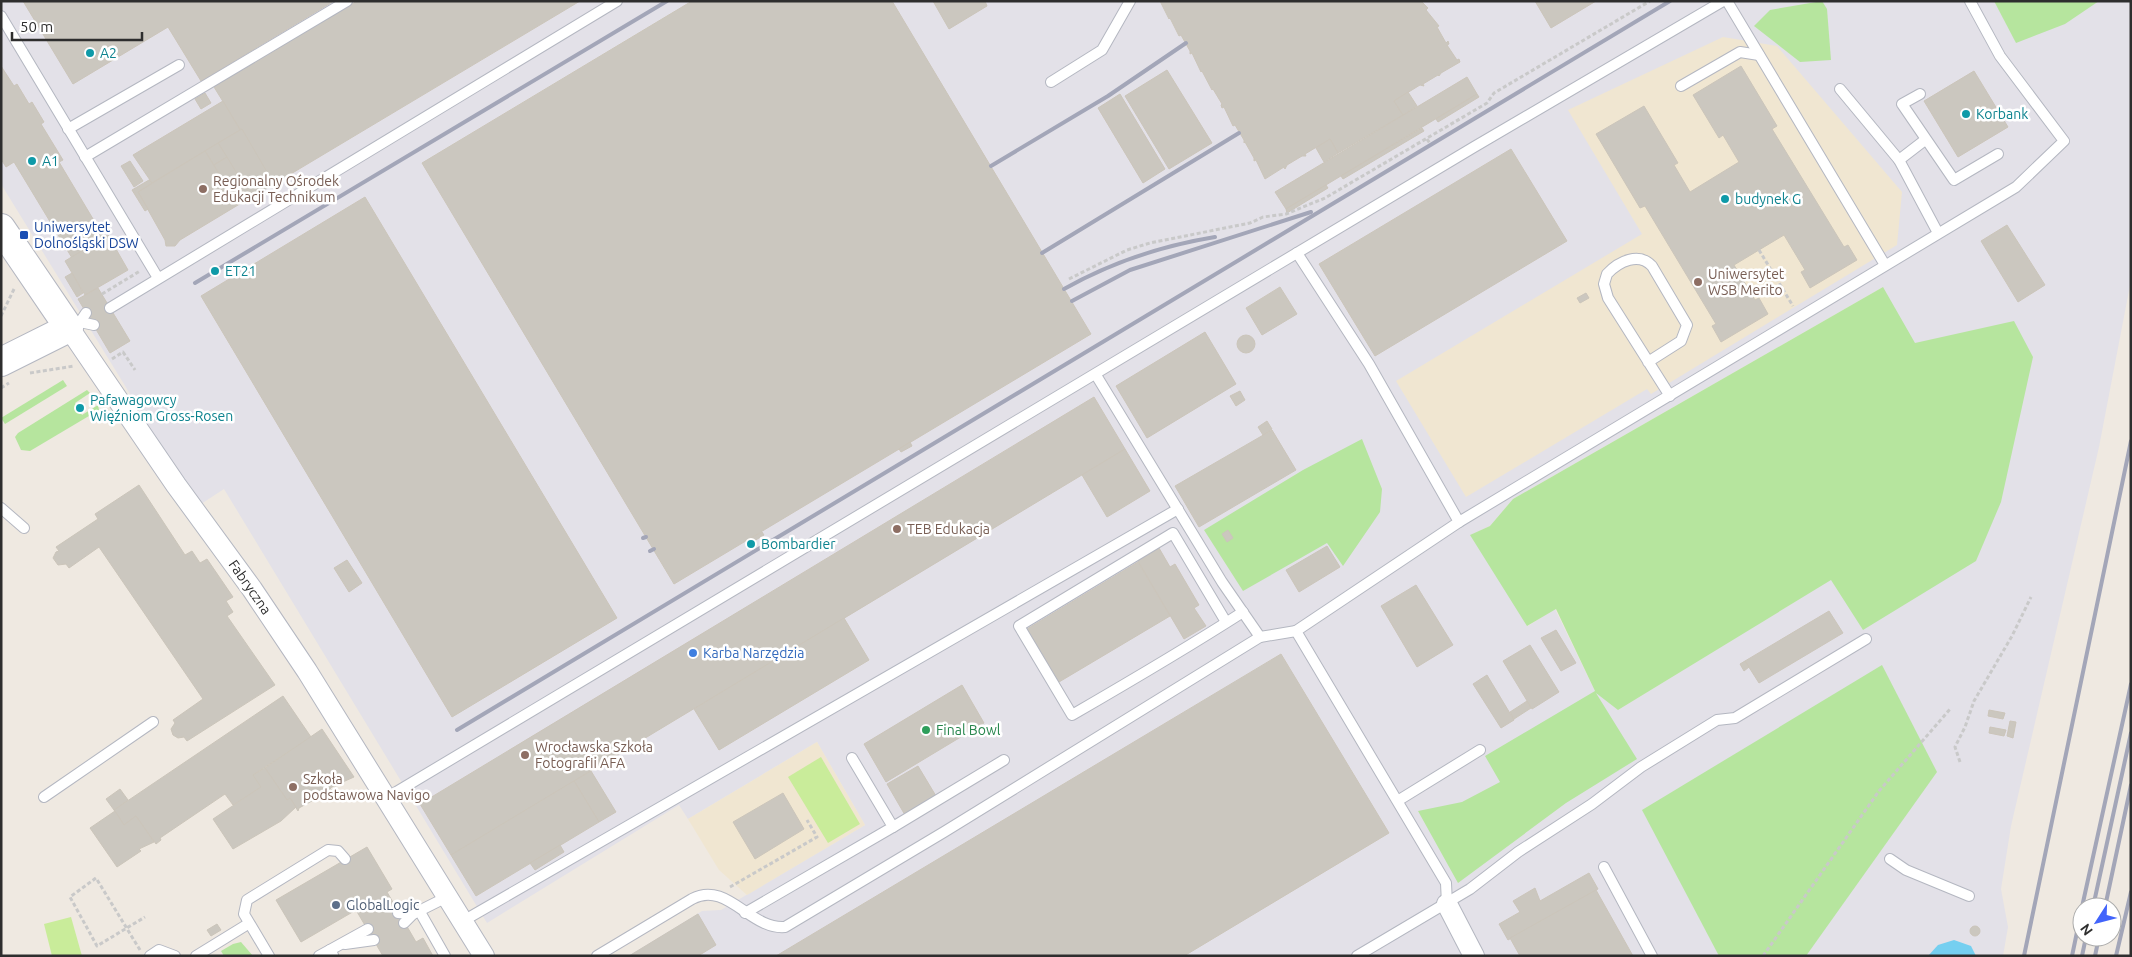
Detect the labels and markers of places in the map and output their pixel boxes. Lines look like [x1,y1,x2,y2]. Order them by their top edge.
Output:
place label: A2 [100,45,117,61]
marker: A2 [84,47,96,59]
place label: Korbank [1976,106,2028,122]
marker: Korbank [1960,108,1972,120]
place label: A1 [42,153,59,169]
marker: A1 [26,155,38,167]
place label: Regionalny Ośrodek Edukacji Technikum [213,173,339,205]
marker: Regionalny Ośrodek Edukacji Technikum [197,183,209,195]
place label: budynek G [1735,191,1801,207]
marker: budynek G [1719,193,1731,205]
place label: Uniwersytet Dolnośląski DSW [34,219,139,251]
marker: Uniwersytet Dolnośląski DSW [18,229,30,241]
place label: ET21 [225,263,256,279]
marker: ET21 [209,265,221,277]
place label: Uniwersytet WSB Merito [1708,266,1785,298]
marker: Uniwersytet WSB Merito [1692,276,1704,288]
place label: Pafawagowcy Więźniom Gross-Rosen [90,392,233,424]
marker: Pafawagowcy Więźniom Gross-Rosen [74,402,86,414]
place label: TEB Edukacja [907,521,990,537]
marker: TEB Edukacja [891,523,903,535]
place label: Bombardier [761,536,836,552]
marker: Bombardier [745,538,757,550]
place label: Karba Narzędzia [703,645,804,661]
marker: Karba Narzędzia [687,647,699,659]
place label: Final Bowl [936,722,1001,738]
marker: Final Bowl [920,724,932,736]
place label: Wrocławska Szkoła Fotografii AFA [535,739,653,771]
marker: Wrocławska Szkoła Fotografii AFA [519,749,531,761]
place label: Szkoła podstawowa Navigo [303,771,430,803]
marker: Szkoła podstawowa Navigo [287,781,299,793]
place label: GlobalLogic [346,897,420,913]
marker: GlobalLogic [330,899,342,911]

